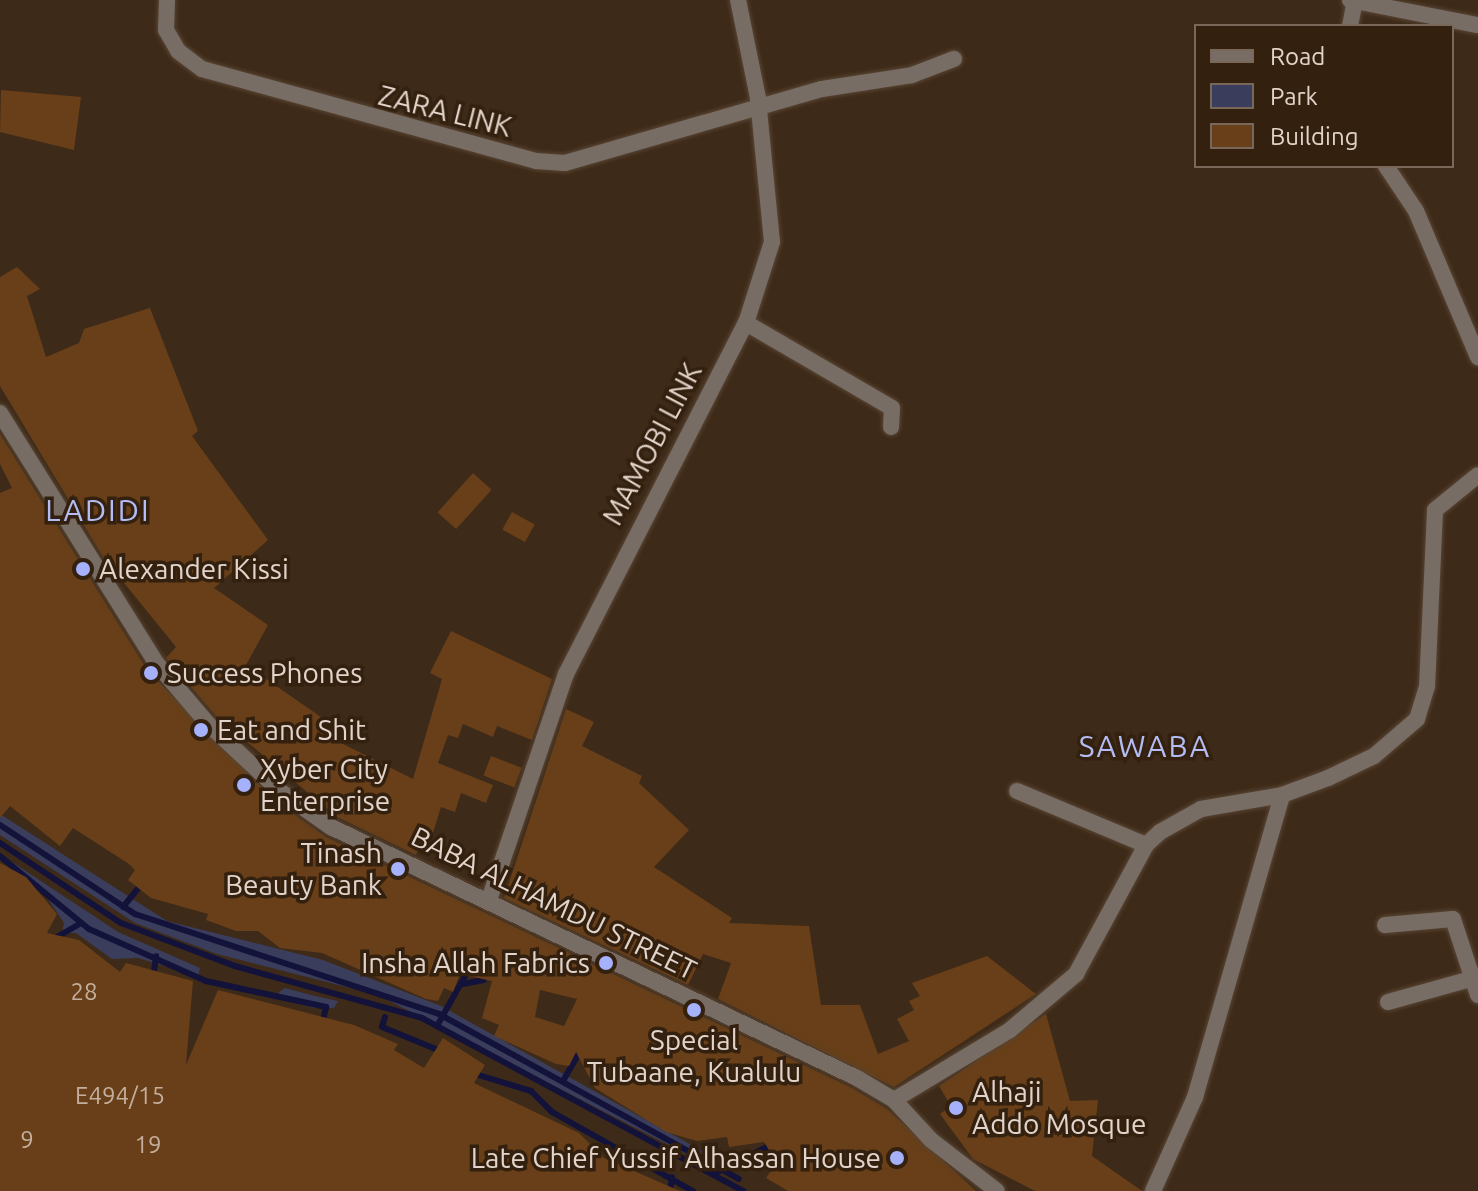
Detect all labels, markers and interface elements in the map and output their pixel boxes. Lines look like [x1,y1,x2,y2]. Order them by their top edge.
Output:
legend [1194,24,1454,168]
text: Road [1270,43,1325,70]
street label: ZARA LINK [375,78,515,144]
text: Park [1270,83,1318,110]
text: Building [1270,123,1358,150]
street label: MAMOBI LINK [595,357,709,531]
district label: LADIDI [45,492,151,528]
place label: Alexander Kissi [99,552,289,586]
marker: Alexander Kissi [74,560,92,578]
place label: Success Phones [167,656,362,690]
marker: Success Phones [142,664,160,682]
place label: Eat and Shit [217,713,366,747]
marker: Eat and Shit [192,721,210,739]
district label: SAWABA [1079,728,1211,764]
place label: Xyber City Enterprise [260,752,390,818]
marker: Xyber City Enterprise [235,776,253,794]
street label: BABA ALHAMDU STREET [406,819,702,987]
place label: Tinash Beauty Bank [225,836,382,902]
marker: Tinash Beauty Bank [389,860,407,878]
place label: Insha Allah Fabrics [361,946,590,980]
marker: Insha Allah Fabrics [597,954,615,972]
house number: 28 [70,978,98,1006]
marker: Special Tubaane, Kualulu [685,1001,703,1019]
place label: Special Tubaane, Kualulu [587,1023,801,1089]
place label: Alhaji Addo Mosque [972,1075,1146,1141]
house number: E494/15 [75,1082,165,1110]
marker: Alhaji Addo Mosque [947,1099,965,1117]
house number: 9 [20,1126,34,1154]
house number: 19 [134,1131,162,1159]
place label: Late Chief Yussif Alhassan House [471,1141,881,1175]
marker: Late Chief Yussif Alhassan House [888,1149,906,1167]

